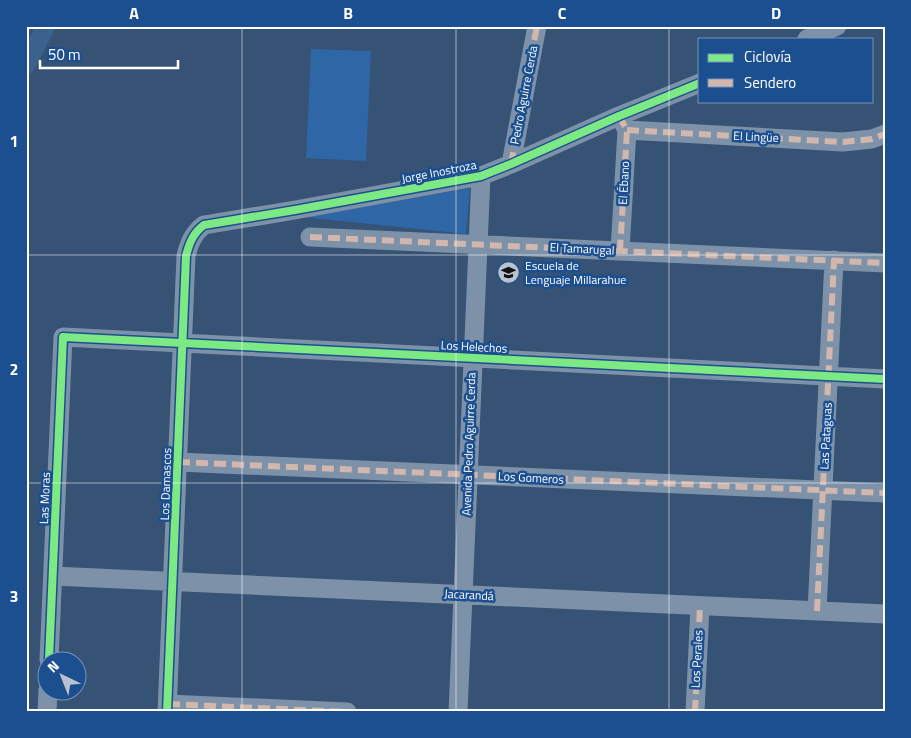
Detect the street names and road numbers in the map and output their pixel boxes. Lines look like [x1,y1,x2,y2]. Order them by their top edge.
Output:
street label: Pedro Aguirre Cerda [505,44,542,146]
street label: El Lingüe [733,126,779,147]
street label: Jorge Inostroza [400,155,478,188]
street label: El Ébano [613,161,634,205]
street label: El Tamarugal [549,237,615,260]
street label: Los Helechos [440,335,508,358]
street label: Avenida Pedro Aguirre Cerda [457,372,480,516]
street label: Las Pataguas [814,401,837,470]
street label: Los Damascos [155,447,176,521]
street label: Los Gomeros [498,466,565,489]
street label: Las Moras [34,471,55,524]
street label: Jacarandá [444,584,494,605]
street label: Los Perales [685,629,708,688]

